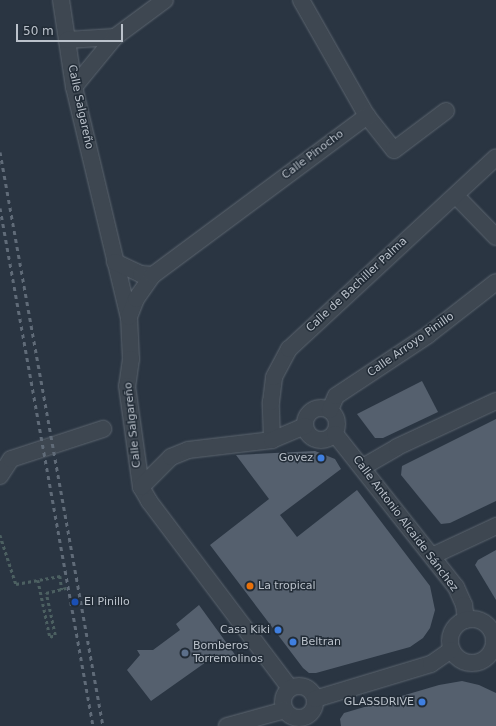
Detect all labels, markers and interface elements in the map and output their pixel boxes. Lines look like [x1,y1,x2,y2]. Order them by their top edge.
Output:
scale bar [18,16,125,42]
text: 50 m [23,24,54,38]
street label: Calle Salgareño [65,64,95,150]
street label: Calle Pinocho [280,128,346,182]
street label: Calle de Bachiller Palma [304,235,410,335]
street label: Calle Arroyo Pinillo [365,310,457,380]
street label: Calle Salgareño [122,382,144,468]
place label: Govez [279,451,313,465]
marker: Govez [316,453,326,463]
street label: Calle Antonio Alcaide Sánchez [350,454,460,594]
place label: La tropical [258,579,316,593]
marker: La tropical [245,581,255,591]
place label: El Pinillo [84,595,130,609]
marker: El Pinillo [69,596,81,608]
place label: Casa Kiki [220,623,270,637]
marker: Casa Kiki [273,625,283,635]
place label: Beltran [301,635,341,649]
marker: Beltran [288,637,298,647]
place label: Bomberos Torremolinos [193,640,263,666]
marker: Bomberos Torremolinos [180,648,190,658]
place label: GLASSDRIVE [344,695,414,709]
marker: GLASSDRIVE [417,697,427,707]

